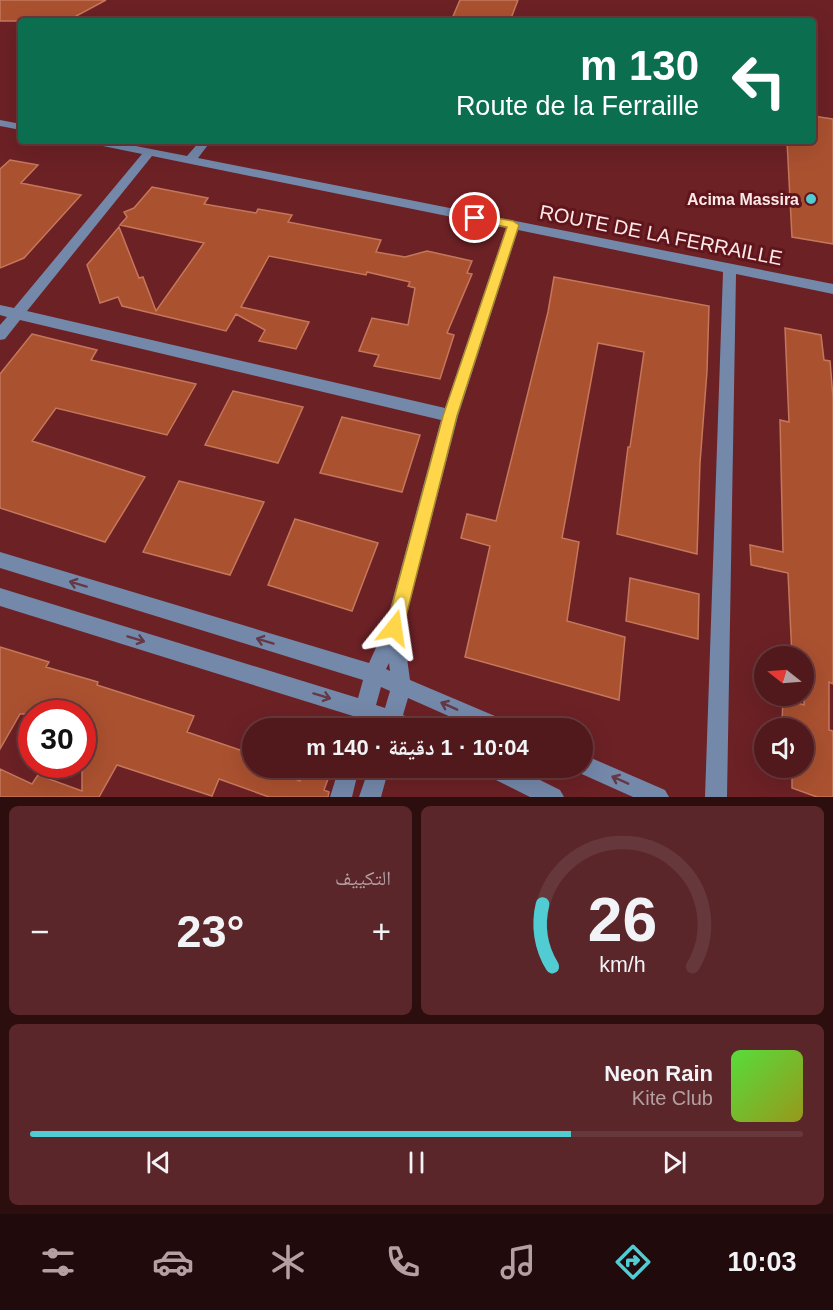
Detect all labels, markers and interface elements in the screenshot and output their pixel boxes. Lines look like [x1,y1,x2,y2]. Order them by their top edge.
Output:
text: 130 m [580,42,699,89]
icon: left [720,42,798,120]
text: Route de la Ferraille [456,91,699,121]
place label: Acima Massira [687,191,799,208]
pin [449,192,500,243]
marker: Acima Massira [804,192,818,206]
icon: arrive [458,201,491,234]
street label: ROUTE DE LA FERRAILLE [538,201,784,269]
one-way arrow [69,578,88,589]
position arrow [362,596,426,660]
one-way arrow [126,634,145,645]
one-way arrow [256,635,275,646]
north arrow [754,646,814,706]
map controls [754,646,814,778]
one-way arrow [312,691,331,702]
one-way arrow [440,699,458,711]
speed limit sign: 30 [18,700,96,778]
button: sound [754,718,814,778]
text: 10:04 · 1 دقيقة · 140 m [306,735,529,760]
one-way arrow [611,774,629,786]
text: التكييف [335,867,391,889]
text: 26 [588,885,657,954]
text: 23° [176,906,245,957]
text: − [30,913,49,950]
text: + [372,913,391,950]
text: km/h [599,954,646,978]
text: Neon Rain [604,1061,713,1086]
text: Kite Club [632,1087,713,1109]
icon: previous [142,1146,175,1179]
icon: pause [400,1146,433,1179]
icon: next [658,1146,691,1179]
icon: filters [37,1241,79,1283]
icon: car [152,1241,194,1283]
icon: climate [267,1241,309,1283]
icon: phone [382,1241,424,1283]
icon: music [497,1241,539,1283]
icon: directions [612,1241,654,1283]
text: 10:03 [727,1247,796,1277]

